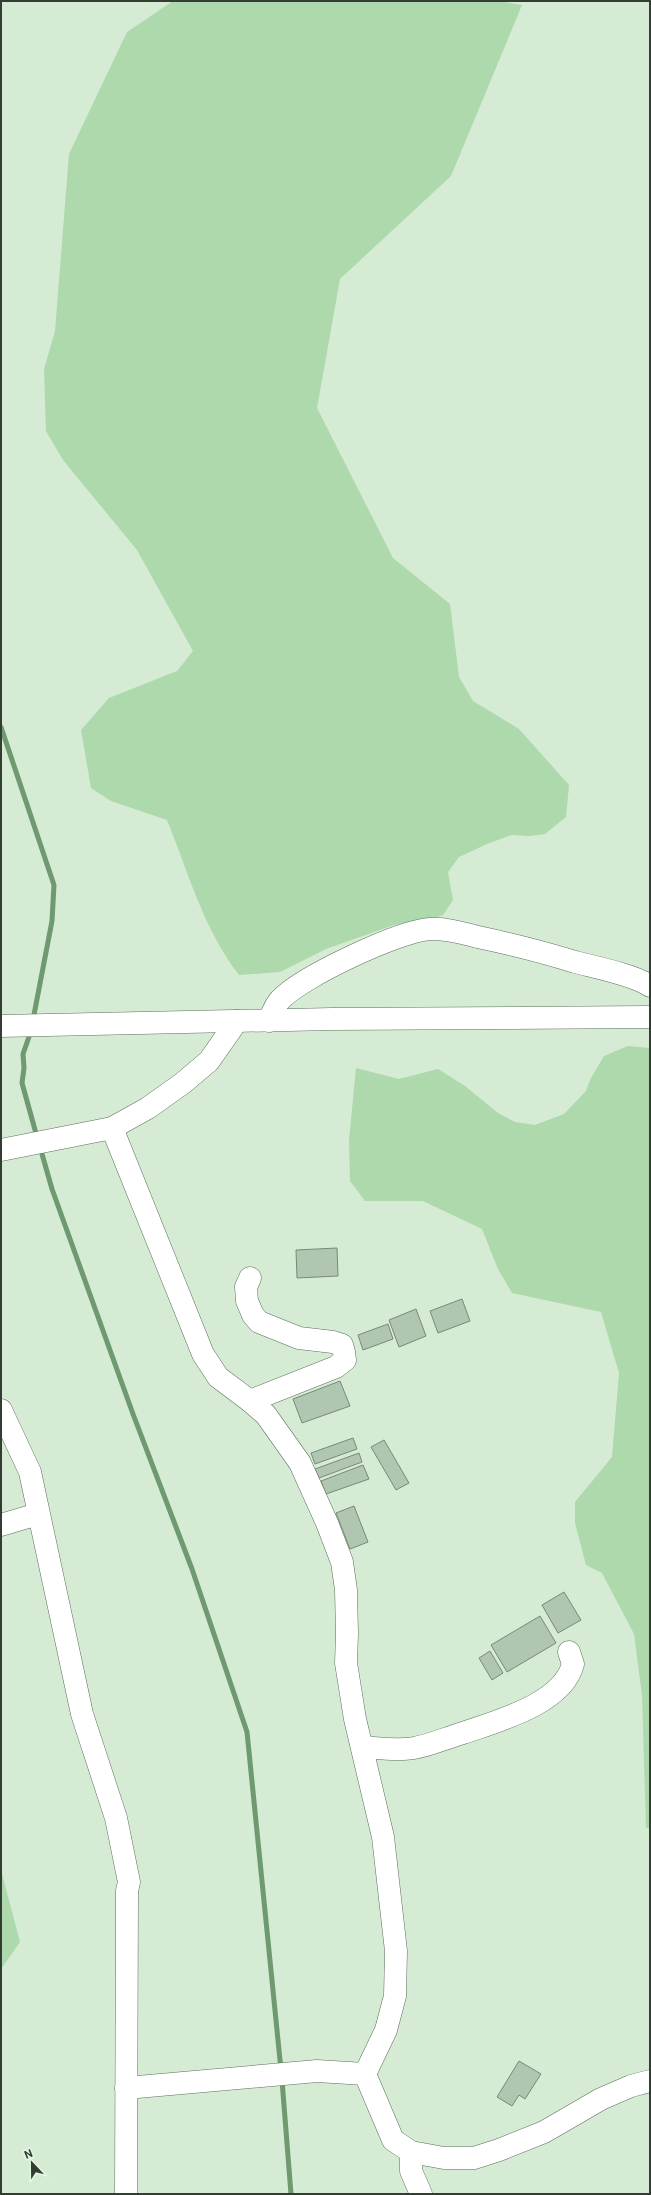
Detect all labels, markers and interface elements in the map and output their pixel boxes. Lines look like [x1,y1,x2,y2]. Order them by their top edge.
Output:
north arrow [12,2143,52,2183]
text: N [22,2147,35,2162]

